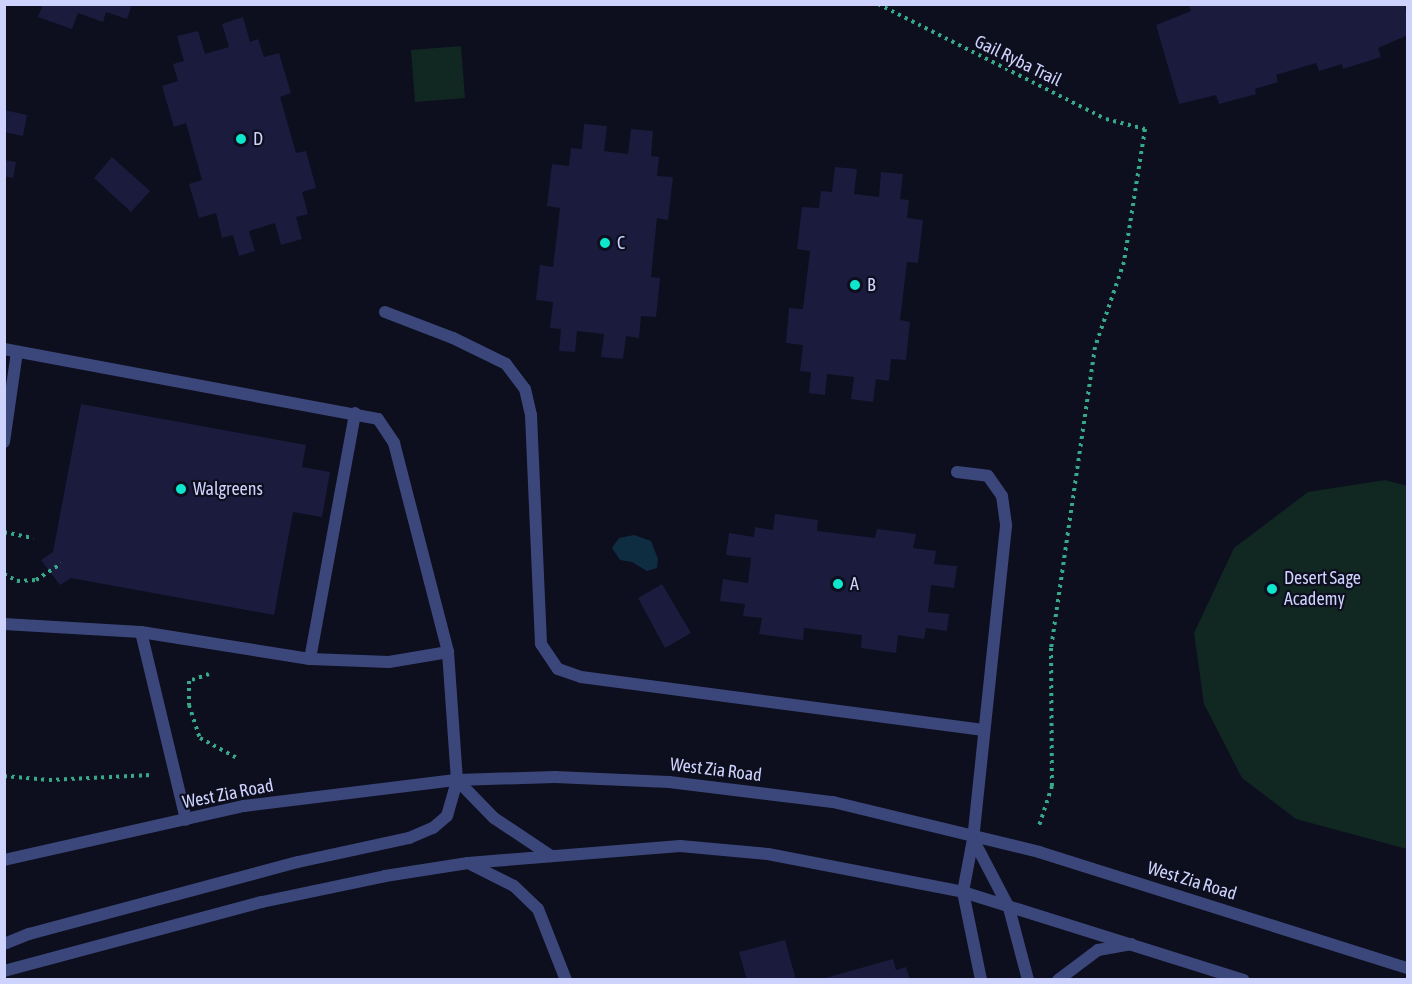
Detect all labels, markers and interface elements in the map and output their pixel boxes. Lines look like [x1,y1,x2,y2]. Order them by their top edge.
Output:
street label: Gail Ryba Trail [971,31,1065,91]
place label: D [253,128,263,150]
marker: D [234,132,248,146]
place label: C [617,232,625,254]
marker: C [598,236,612,250]
place label: B [867,274,876,296]
marker: B [848,278,862,292]
place label: Walgreens [193,478,263,500]
marker: Walgreens [174,482,188,496]
place label: Desert Sage Academy [1284,568,1361,610]
place label: A [850,573,859,595]
marker: A [831,577,845,591]
marker: Desert Sage Academy [1265,582,1279,596]
street label: West Zia Road [669,754,763,786]
street label: West Zia Road [181,775,275,813]
street label: West Zia Road [1145,857,1239,905]

